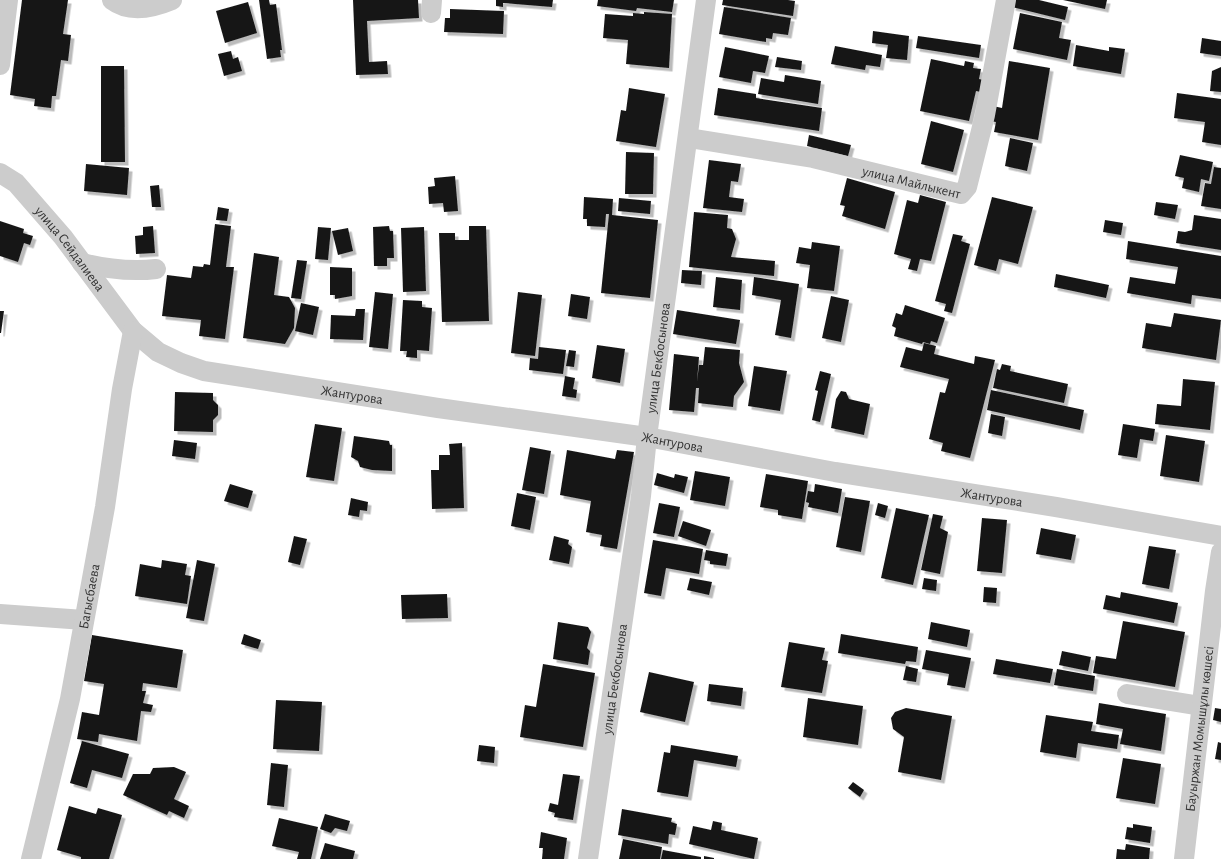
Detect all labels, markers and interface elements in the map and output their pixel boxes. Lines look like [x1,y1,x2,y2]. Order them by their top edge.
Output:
street label: улица Майлыкент [860,164,963,202]
street label: улица Сейдалиева [31,203,107,295]
street label: улица Бекбосынова [644,301,673,415]
street label: Жантурова [320,384,385,407]
street label: Жантурова [640,430,705,455]
street label: Жантурова [960,486,1024,510]
street label: Багысбаева [77,562,103,630]
street label: улица Бекбосынова [600,622,630,736]
street label: Бауыржан Момышұлы көшесі [1184,645,1217,813]

